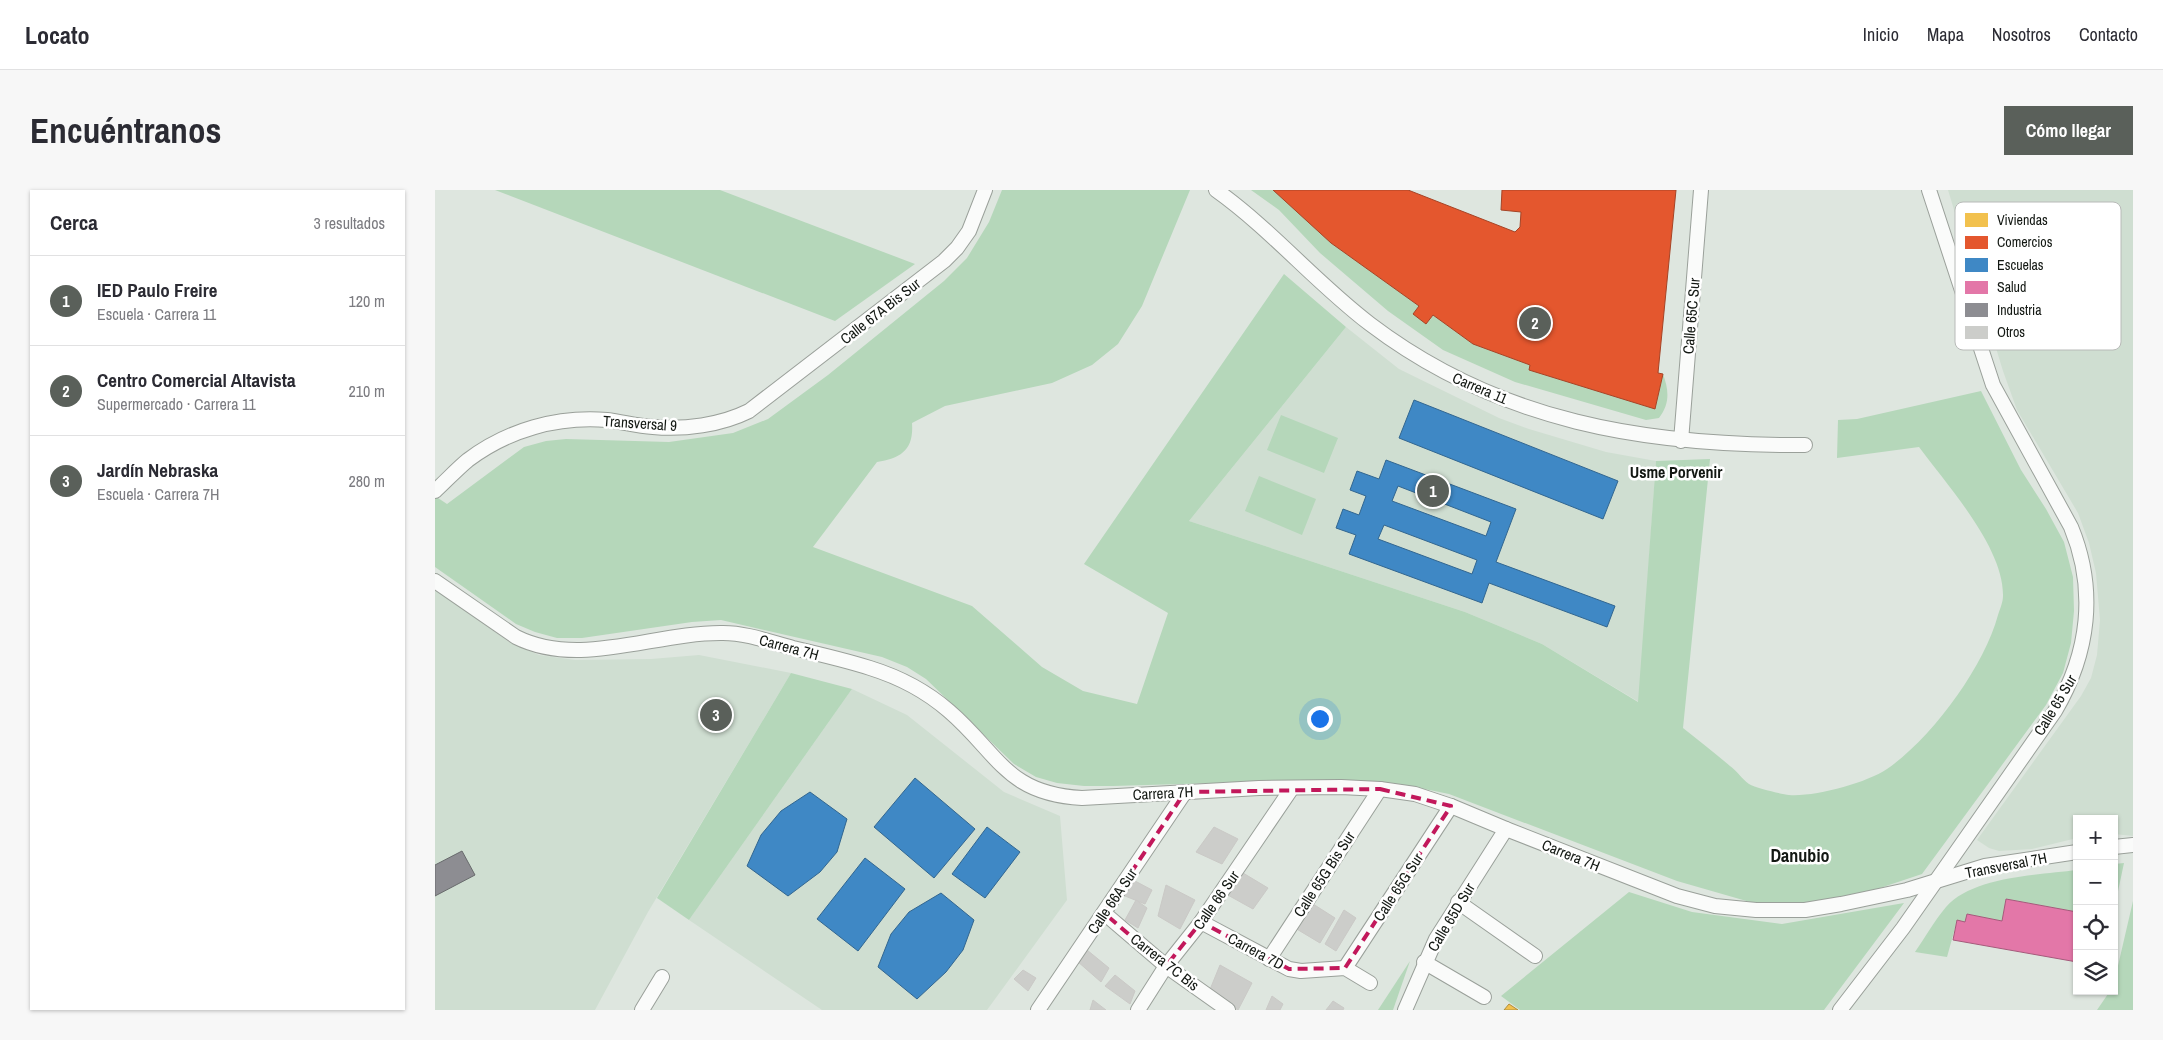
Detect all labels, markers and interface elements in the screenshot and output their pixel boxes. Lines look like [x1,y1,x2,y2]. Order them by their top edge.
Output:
text: Locato [25,19,90,51]
text: Inicio [1863,22,1899,47]
text: Mapa [1927,22,1964,47]
text: Nosotros [1992,22,2051,47]
text: Contacto [2079,22,2138,47]
button: Cómo llegar [2004,106,2133,155]
text: Encuéntranos [30,107,221,154]
legend [1955,202,2121,350]
text: Cerca [50,208,98,237]
text: Viviendas [1997,211,2048,229]
text: 3 resultados [314,212,385,234]
text: Comercios [1997,233,2053,251]
text: Escuelas [1997,256,2044,274]
street label: Calle 67A Bis Sur [836,273,924,349]
text: IED Paulo Freire [97,277,217,303]
street label: Calle 65C Sur [1677,277,1705,355]
text: Salud [1997,278,2026,296]
text: 1 [62,290,70,312]
text: 120 m [349,290,385,312]
text: Industria [1997,301,2042,319]
text: Escuela · Carrera 11 [97,303,216,325]
pin: 2 [1519,304,1551,342]
text: Otros [1997,323,2025,341]
text: Centro Comercial Altavista [97,367,296,393]
street label: Carrera 11 [1449,367,1511,409]
text: 2 [62,380,70,402]
text: 210 m [349,380,385,402]
text: Supermercado · Carrera 11 [97,393,256,415]
street label: Transversal 9 [602,410,678,436]
text: Jardín Nebraska [97,457,218,483]
district label: Usme Porvenir [1630,461,1723,483]
text: 3 [62,470,70,492]
text: 280 m [349,470,385,492]
pin: 1 [1417,472,1449,510]
text: Escuela · Carrera 7H [97,483,220,505]
street label: Carrera 7H [757,629,821,665]
street label: Calle 65 Sur [2029,671,2081,739]
pin: 3 [700,696,732,734]
your location [1307,706,1333,732]
street label: Carrera 7H [1132,781,1194,805]
map controls [2073,815,2118,995]
button: + [2073,815,2118,860]
street label: Calle 65G Bis Sur [1288,827,1360,921]
street label: Carrera 7H [1539,834,1603,876]
district label: Danubio [1770,843,1830,868]
street label: Transversal 7H [1963,847,2049,883]
street label: Calle 65G Sur [1368,849,1428,925]
button: − [2073,860,2118,905]
street label: Calle 66A Sur [1082,864,1142,938]
street label: Calle 66 Sur [1188,866,1244,934]
street label: Calle 65D Sur [1422,879,1480,955]
button: locate [2073,905,2118,950]
street label: Carrera 7D [1224,927,1288,975]
street label: Carrera 7C Bis [1126,928,1204,996]
button: layers [2073,950,2118,995]

